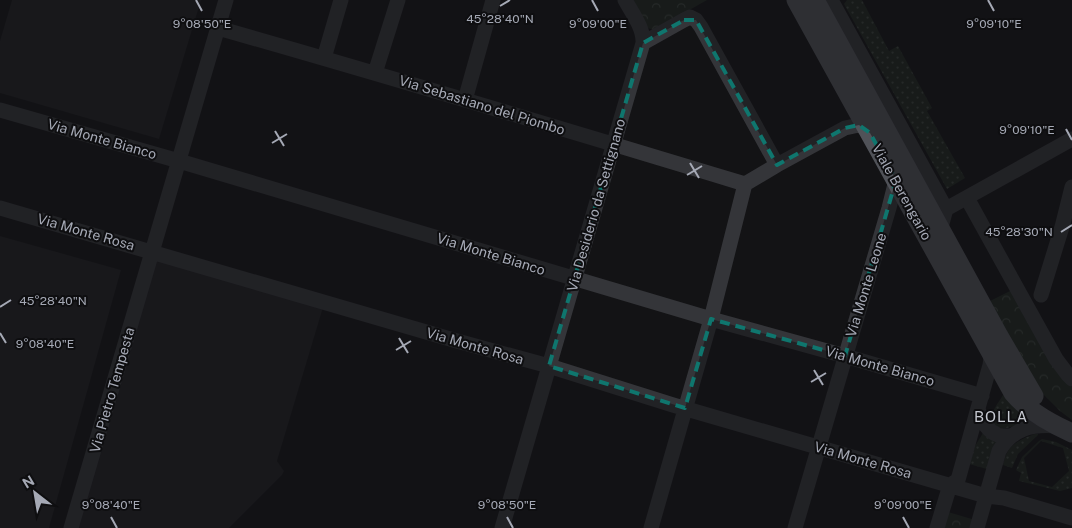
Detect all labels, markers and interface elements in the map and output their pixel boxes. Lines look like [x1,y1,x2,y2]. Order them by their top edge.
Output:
text: 45°28'40"N [466,12,534,26]
text: 9°08'50"E [173,17,231,31]
text: 9°09'00"E [569,17,627,31]
text: 9°09'10"E [966,17,1022,31]
street label: Via Sebastiano del Piombo [397,72,567,138]
street label: Via Monte Bianco [46,116,158,162]
street label: Via Desiderio da Settignano [564,117,628,293]
text: 9°09'10"E [999,123,1055,137]
street label: Viale Berengario [869,141,935,243]
street label: Via Monte Rosa [35,210,137,254]
text: 45°28'30"N [985,225,1053,239]
street label: Via Monte Bianco [435,230,547,278]
street label: Via Monte Leone [843,231,889,339]
text: 45°28'40"N [19,294,87,308]
street label: Via Monte Rosa [424,324,526,368]
street label: Via Pietro Tempesta [86,325,138,455]
text: 9°08'40"E [16,337,74,351]
street label: Via Monte Bianco [824,343,936,389]
district label: BOLLA [974,408,1028,425]
street label: Via Monte Rosa [812,438,914,482]
north arrow [10,468,60,518]
text: N [19,472,37,492]
text: 9°08'40"E [82,498,140,512]
text: 9°08'50"E [478,498,536,512]
text: 9°09'00"E [874,498,932,512]

